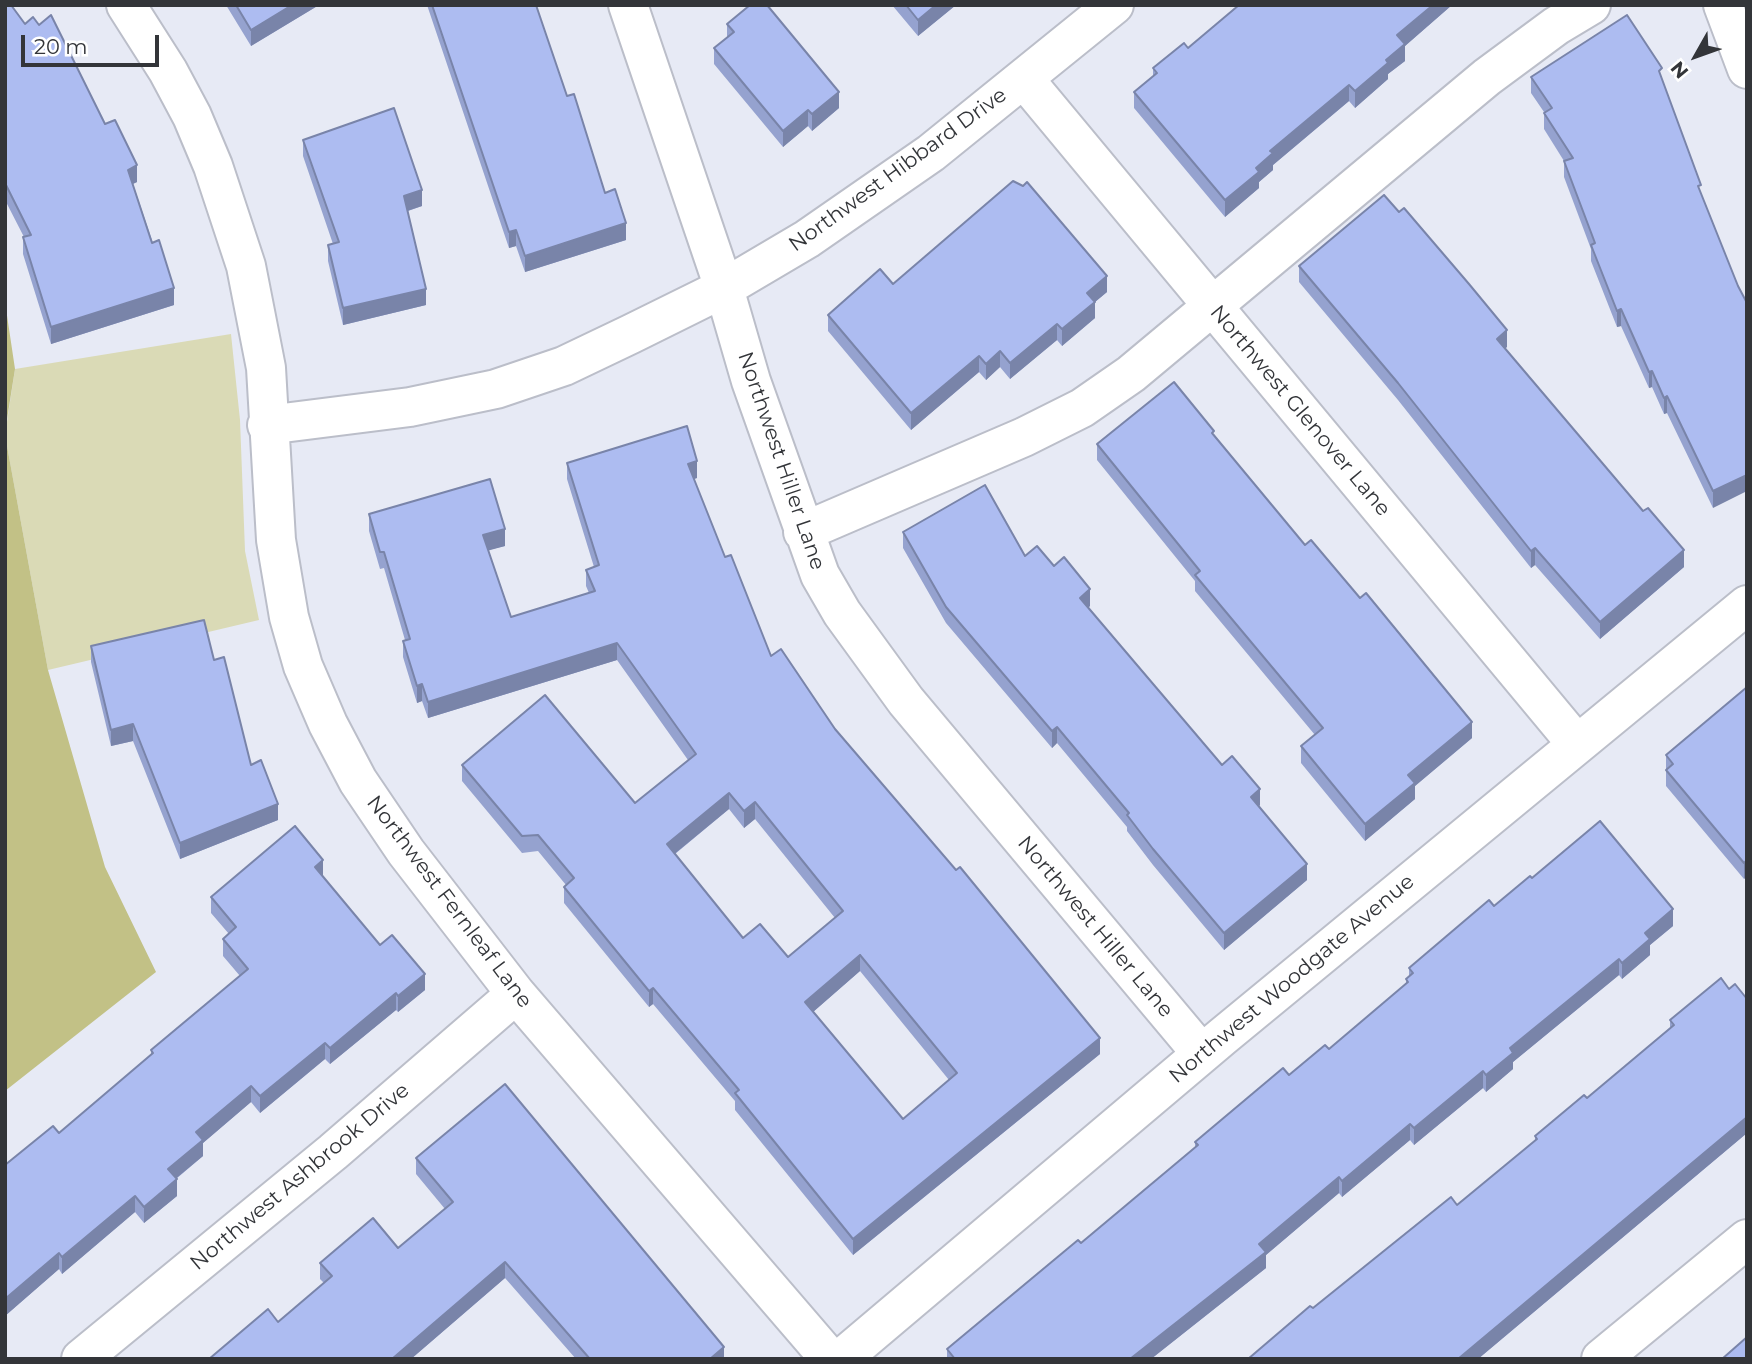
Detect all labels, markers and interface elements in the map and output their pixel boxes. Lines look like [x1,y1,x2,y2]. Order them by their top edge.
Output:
scale bar [24,21,163,65]
north arrow [1661,21,1731,91]
text: 20 m [34,34,88,59]
text: N [1666,57,1693,83]
street label: Northwest Hibbard Drive [784,83,1012,257]
street label: Northwest Glenover Lane [1204,300,1396,522]
street label: Northwest Hiller Lane [732,349,830,573]
street label: Northwest Fernleaf Lane [361,791,537,1013]
street label: Northwest Hiller Lane [1012,831,1178,1023]
street label: Northwest Woodgate Avenue [1165,869,1419,1089]
street label: Northwest Ashbrook Drive [186,1078,414,1276]

